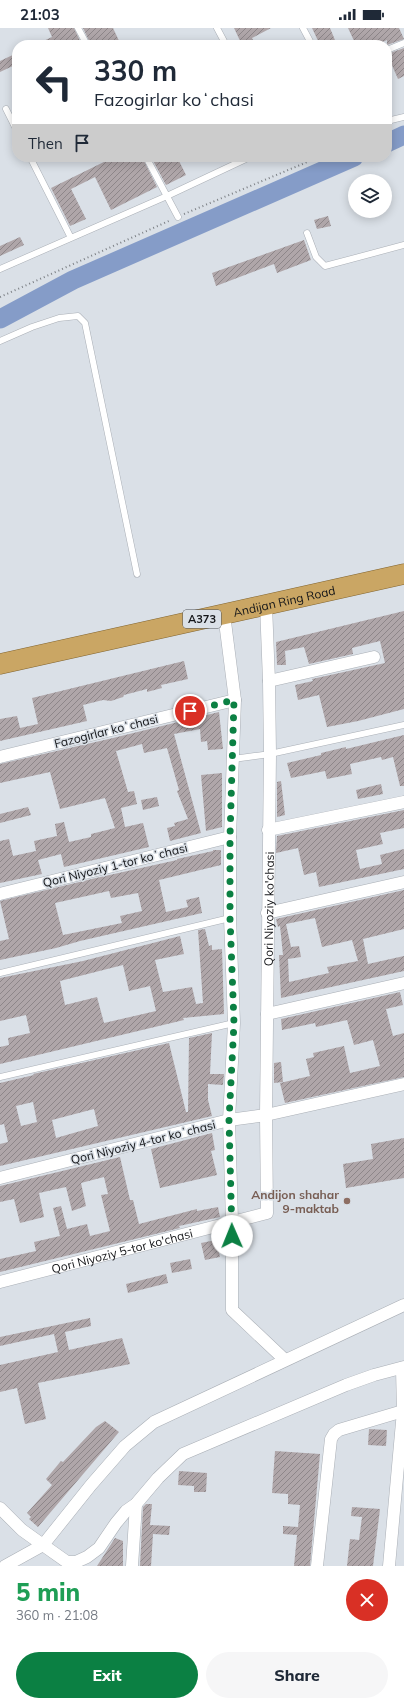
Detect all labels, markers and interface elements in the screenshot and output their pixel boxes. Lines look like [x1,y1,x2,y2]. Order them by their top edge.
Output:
text: 21:03 [20,5,60,24]
text: 330 m [94,53,177,88]
icon: left [28,56,80,108]
text: Fazogirlar koʻchasi [94,88,254,111]
icon: arrive [71,132,93,154]
text: Then [28,134,63,153]
map controls [348,174,392,218]
button: layers [348,174,392,218]
street label: Andijan Ring Road [232,582,337,619]
road number: A373 [183,610,221,628]
pin [173,694,207,728]
icon: arrive [179,700,201,722]
street label: Fazogirlar koʻchasi [53,711,160,751]
street label: Qori Niyoziy 1-tor koʻchasi [41,840,189,890]
street label: Qori Niyoziy ko'chasi [260,851,276,966]
street label: Qori Niyoziy 4-tor koʻchasi [69,1117,217,1167]
place label: Andijon shahar 9-maktab [251,1187,339,1216]
marker: Andijon shahar 9-maktab [342,1196,352,1206]
position arrow [211,1215,253,1257]
street label: Qori Niyoziy 5-tor ko'chasi [50,1225,194,1276]
text: 5 min [16,1577,80,1607]
button: close [346,1579,388,1621]
text: 360 m · 21:08 [16,1607,98,1623]
button: Exit [16,1652,198,1698]
button: Share [206,1652,388,1698]

